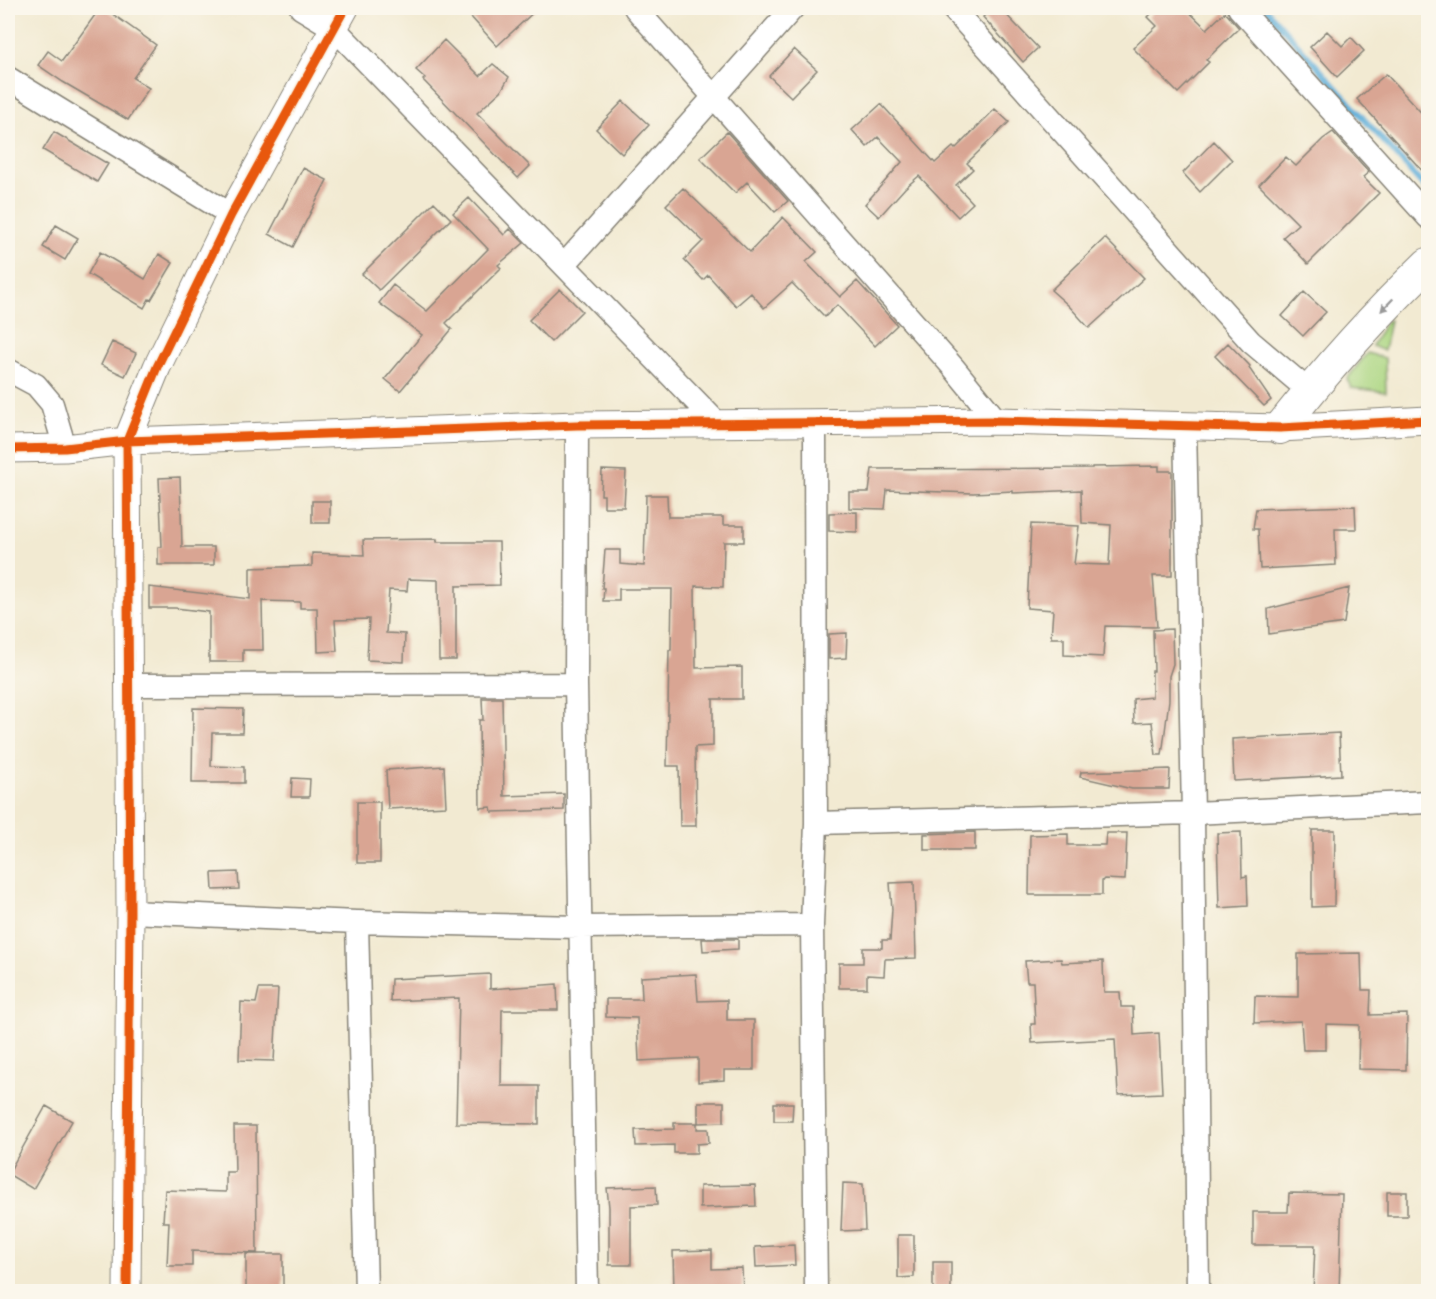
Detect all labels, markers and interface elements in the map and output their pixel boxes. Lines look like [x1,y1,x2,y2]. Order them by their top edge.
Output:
one-way arrow [1380,297,1394,311]

